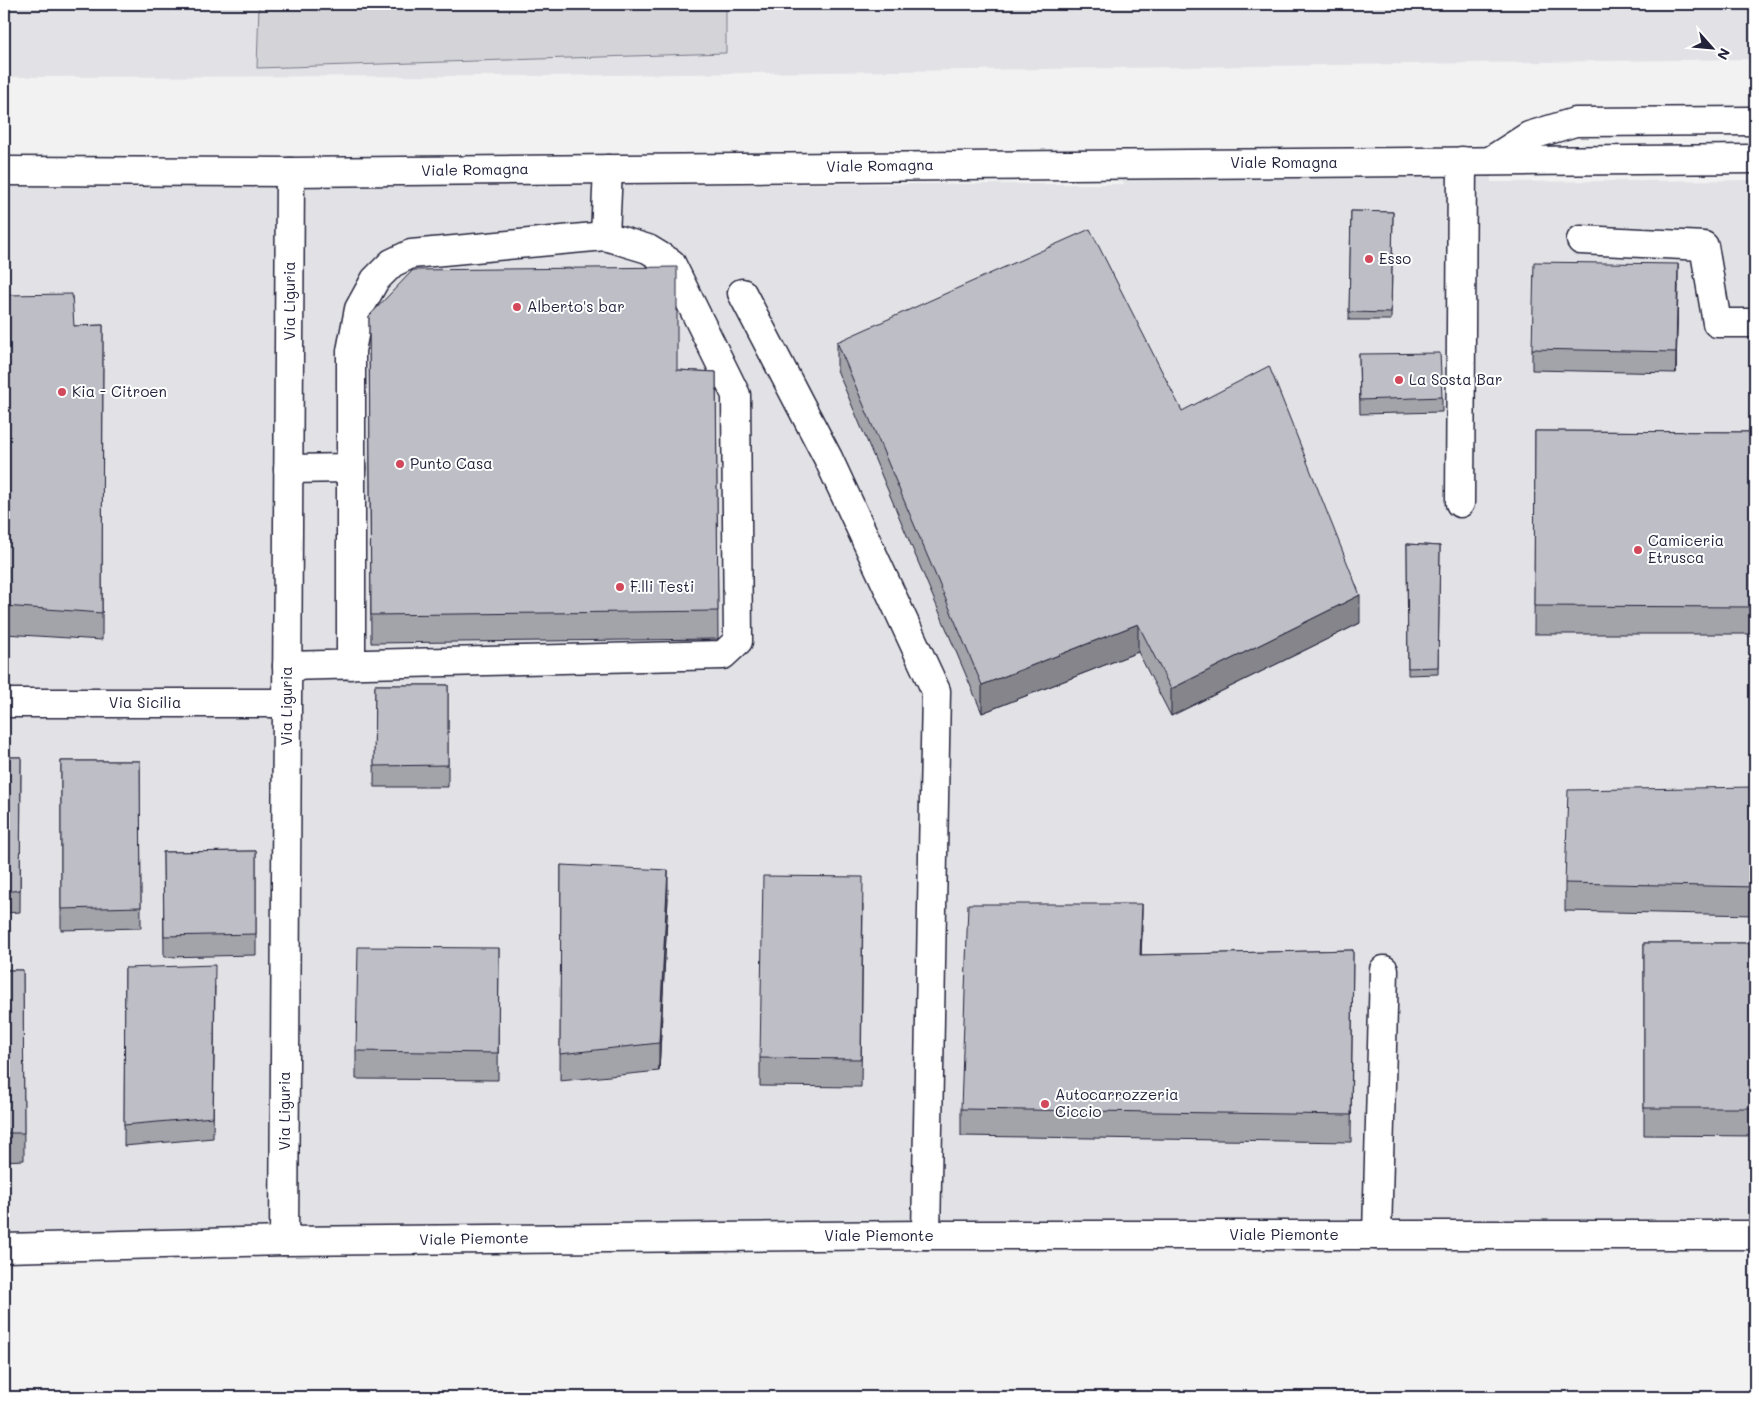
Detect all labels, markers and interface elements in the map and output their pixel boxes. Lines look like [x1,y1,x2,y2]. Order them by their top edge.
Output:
north arrow [1686,22,1736,72]
text: N [1713,45,1735,63]
street label: Viale Romagna [1230,152,1338,172]
street label: Viale Romagna [826,154,934,176]
street label: Viale Romagna [421,158,529,180]
place label: Esso [1379,248,1411,268]
marker: Esso [1363,253,1375,265]
street label: Via Liguria [279,261,299,341]
place label: Alberto's bar [527,296,625,316]
marker: Alberto's bar [511,301,523,313]
place label: La Sosta Bar [1409,369,1503,389]
marker: La Sosta Bar [1393,374,1405,386]
place label: Kia - Citroen [72,381,167,401]
marker: Kia - Citroen [56,386,68,398]
place label: Punto Casa [410,453,493,473]
marker: Punto Casa [394,458,406,470]
place label: Camiceria Etrusca [1648,530,1724,567]
marker: Camiceria Etrusca [1632,544,1644,556]
place label: F.lli Testi [630,576,694,596]
marker: F.lli Testi [614,581,626,593]
street label: Via Liguria [276,666,296,746]
street label: Via Sicilia [109,692,181,712]
street label: Via Liguria [274,1071,294,1151]
place label: Autocarrozzeria Ciccio [1055,1084,1179,1121]
marker: Autocarrozzeria Ciccio [1039,1098,1051,1110]
street label: Viale Piemonte [1229,1224,1339,1244]
street label: Viale Piemonte [824,1225,934,1245]
street label: Viale Piemonte [419,1227,529,1249]

